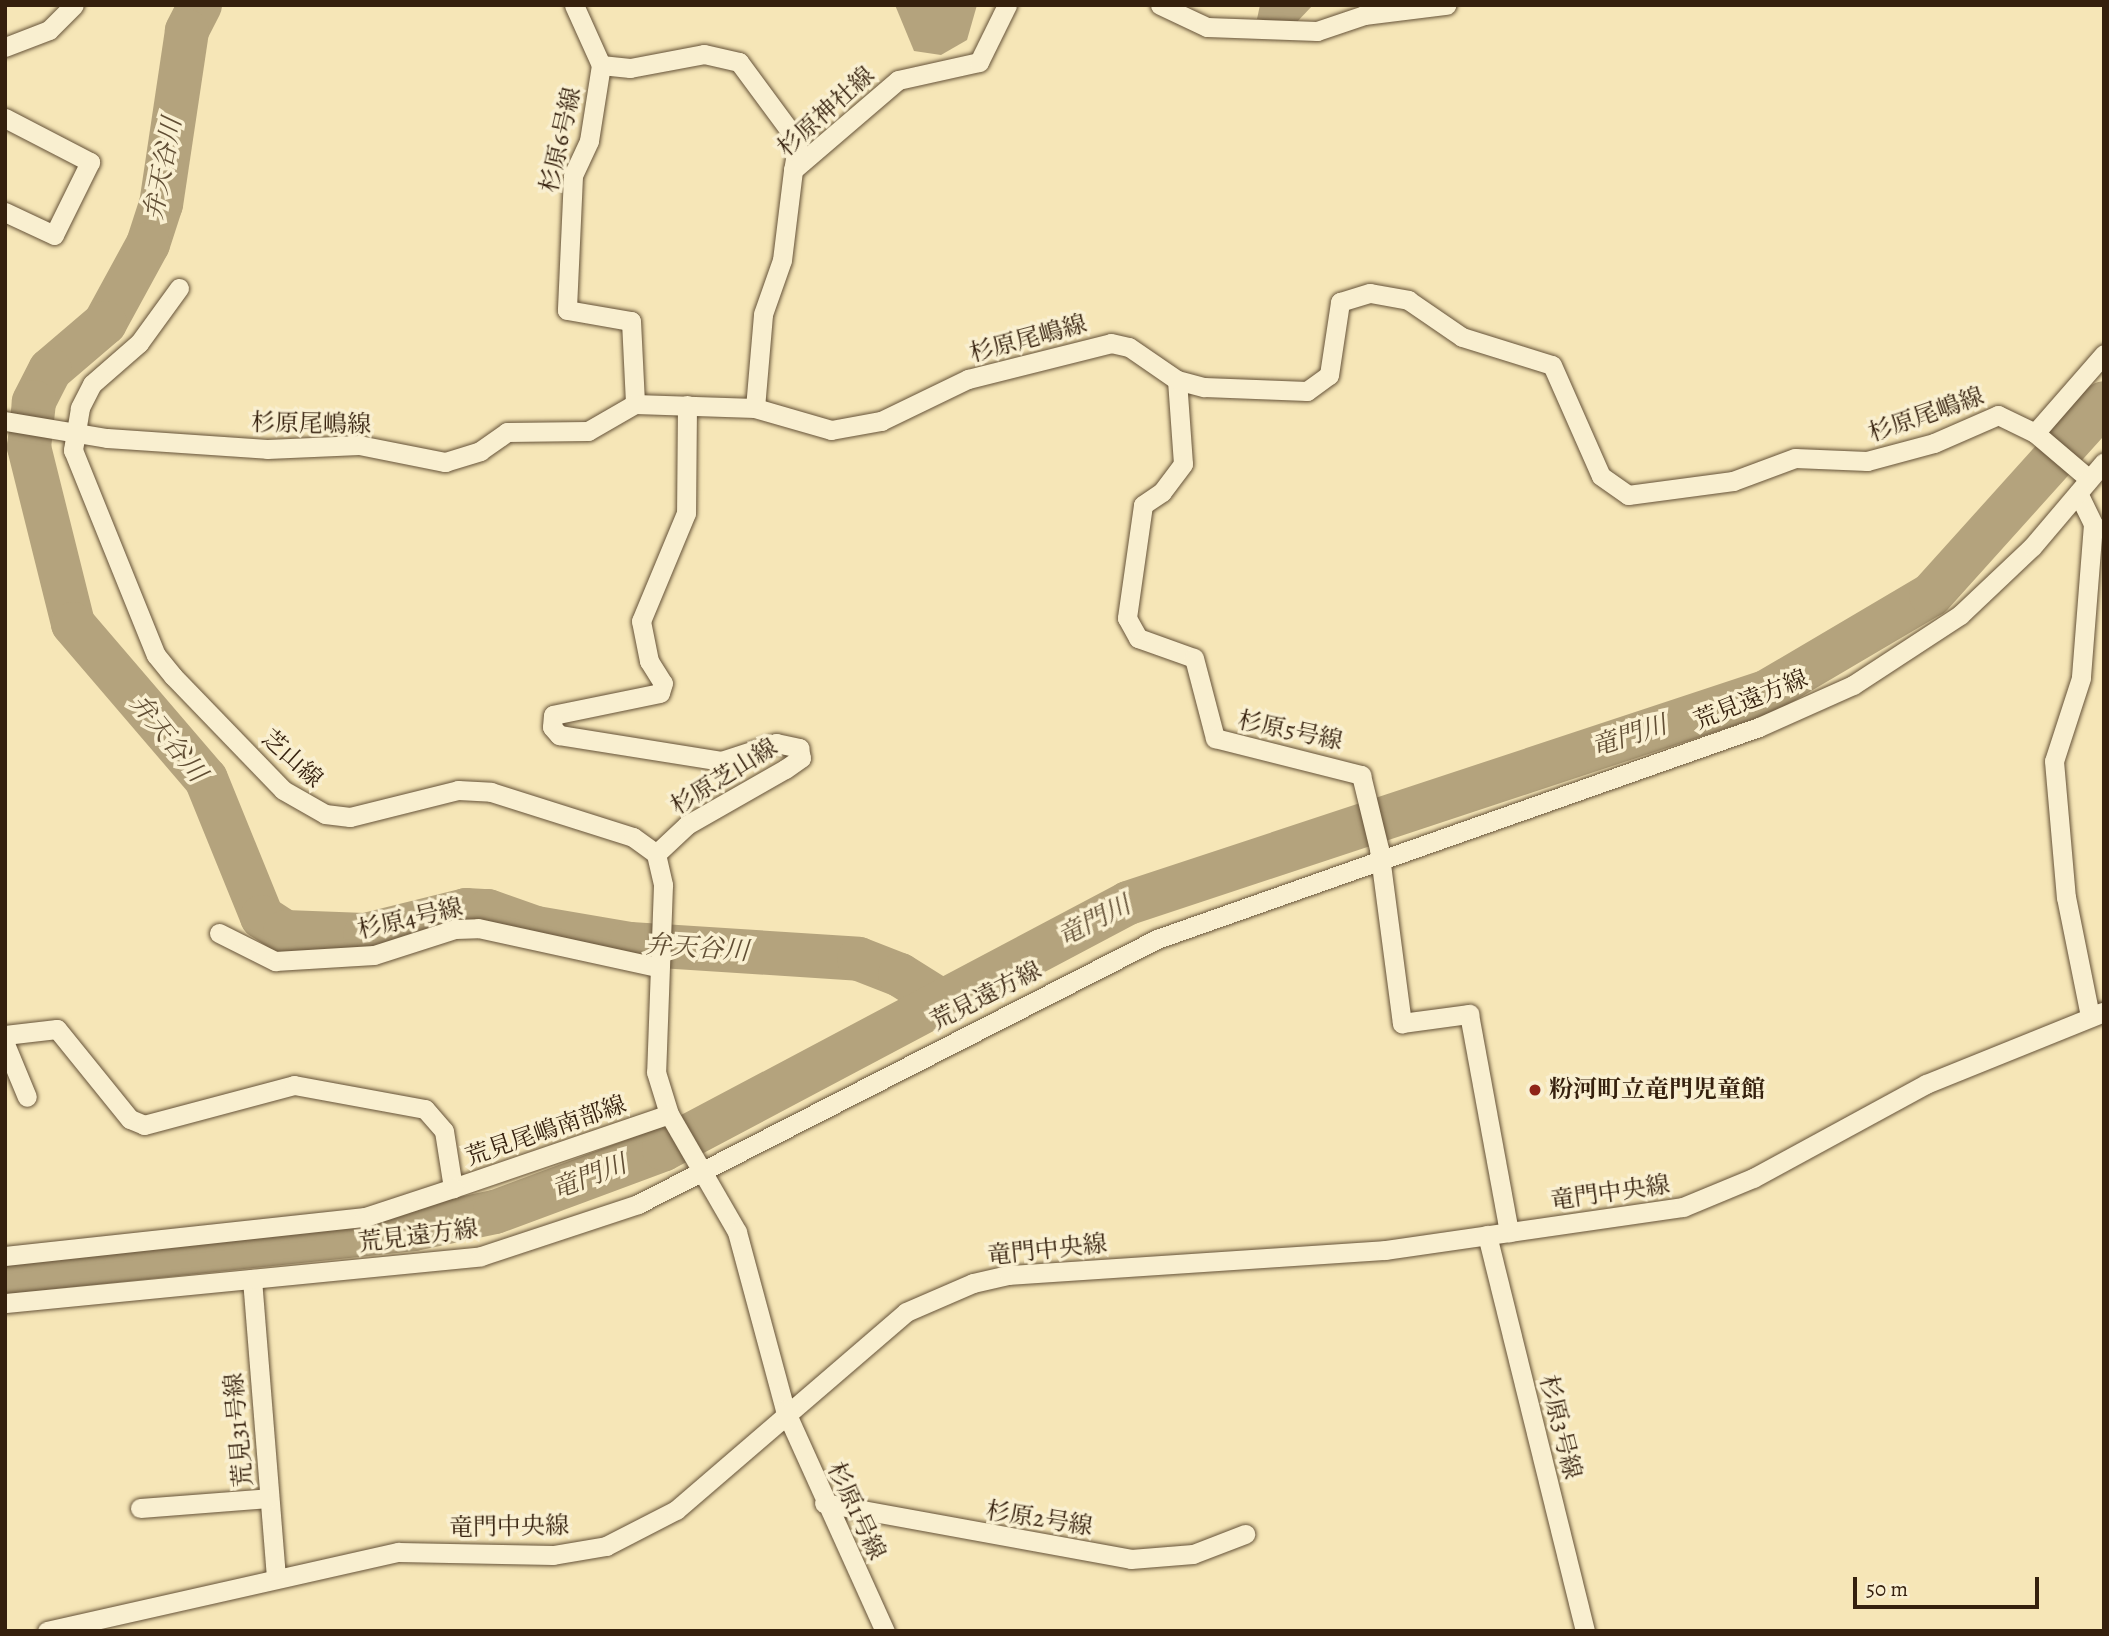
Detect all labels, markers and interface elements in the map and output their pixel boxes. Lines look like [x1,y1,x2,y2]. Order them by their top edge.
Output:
street label: 杉原神社線 [772,61,880,163]
street label: 杉原6号線 [535,85,587,195]
water label: 弁天谷川 [138,115,188,223]
street label: 杉原尾嶋線 [966,310,1090,368]
street label: 杉原尾嶋線 [1865,382,1987,448]
street label: 杉原尾嶋線 [251,409,371,439]
street label: 荒見遠方線 [1690,664,1812,736]
water label: 弁天谷川 [123,688,213,788]
street label: 杉原5号線 [1235,706,1345,756]
water label: 竜門川 [1587,709,1671,763]
street label: 芝山線 [256,724,328,794]
street label: 杉原芝山線 [665,733,783,821]
water label: 竜門川 [1052,889,1136,953]
street label: 杉原4号線 [355,893,465,945]
water label: 弁天谷川 [644,929,750,967]
street label: 荒見遠方線 [926,956,1046,1036]
place label: 粉河町立竜門児童館 [1549,1076,1765,1104]
marker: 粉河町立竜門児童館 [1527,1082,1543,1098]
street label: 荒見尾嶋南部線 [462,1090,630,1172]
water label: 竜門川 [547,1148,631,1206]
street label: 竜門中央線 [1549,1170,1671,1216]
street label: 荒見遠方線 [357,1214,479,1258]
street label: 竜門中央線 [986,1229,1108,1271]
street label: 荒見31号線 [220,1372,258,1488]
street label: 杉原3号線 [1533,1372,1587,1482]
street label: 杉原1号線 [821,1458,891,1564]
street label: 杉原2号線 [984,1496,1094,1542]
street label: 竜門中央線 [449,1512,569,1542]
scale bar [1857,1562,2042,1606]
text: 50 m [1866,1575,1908,1603]

